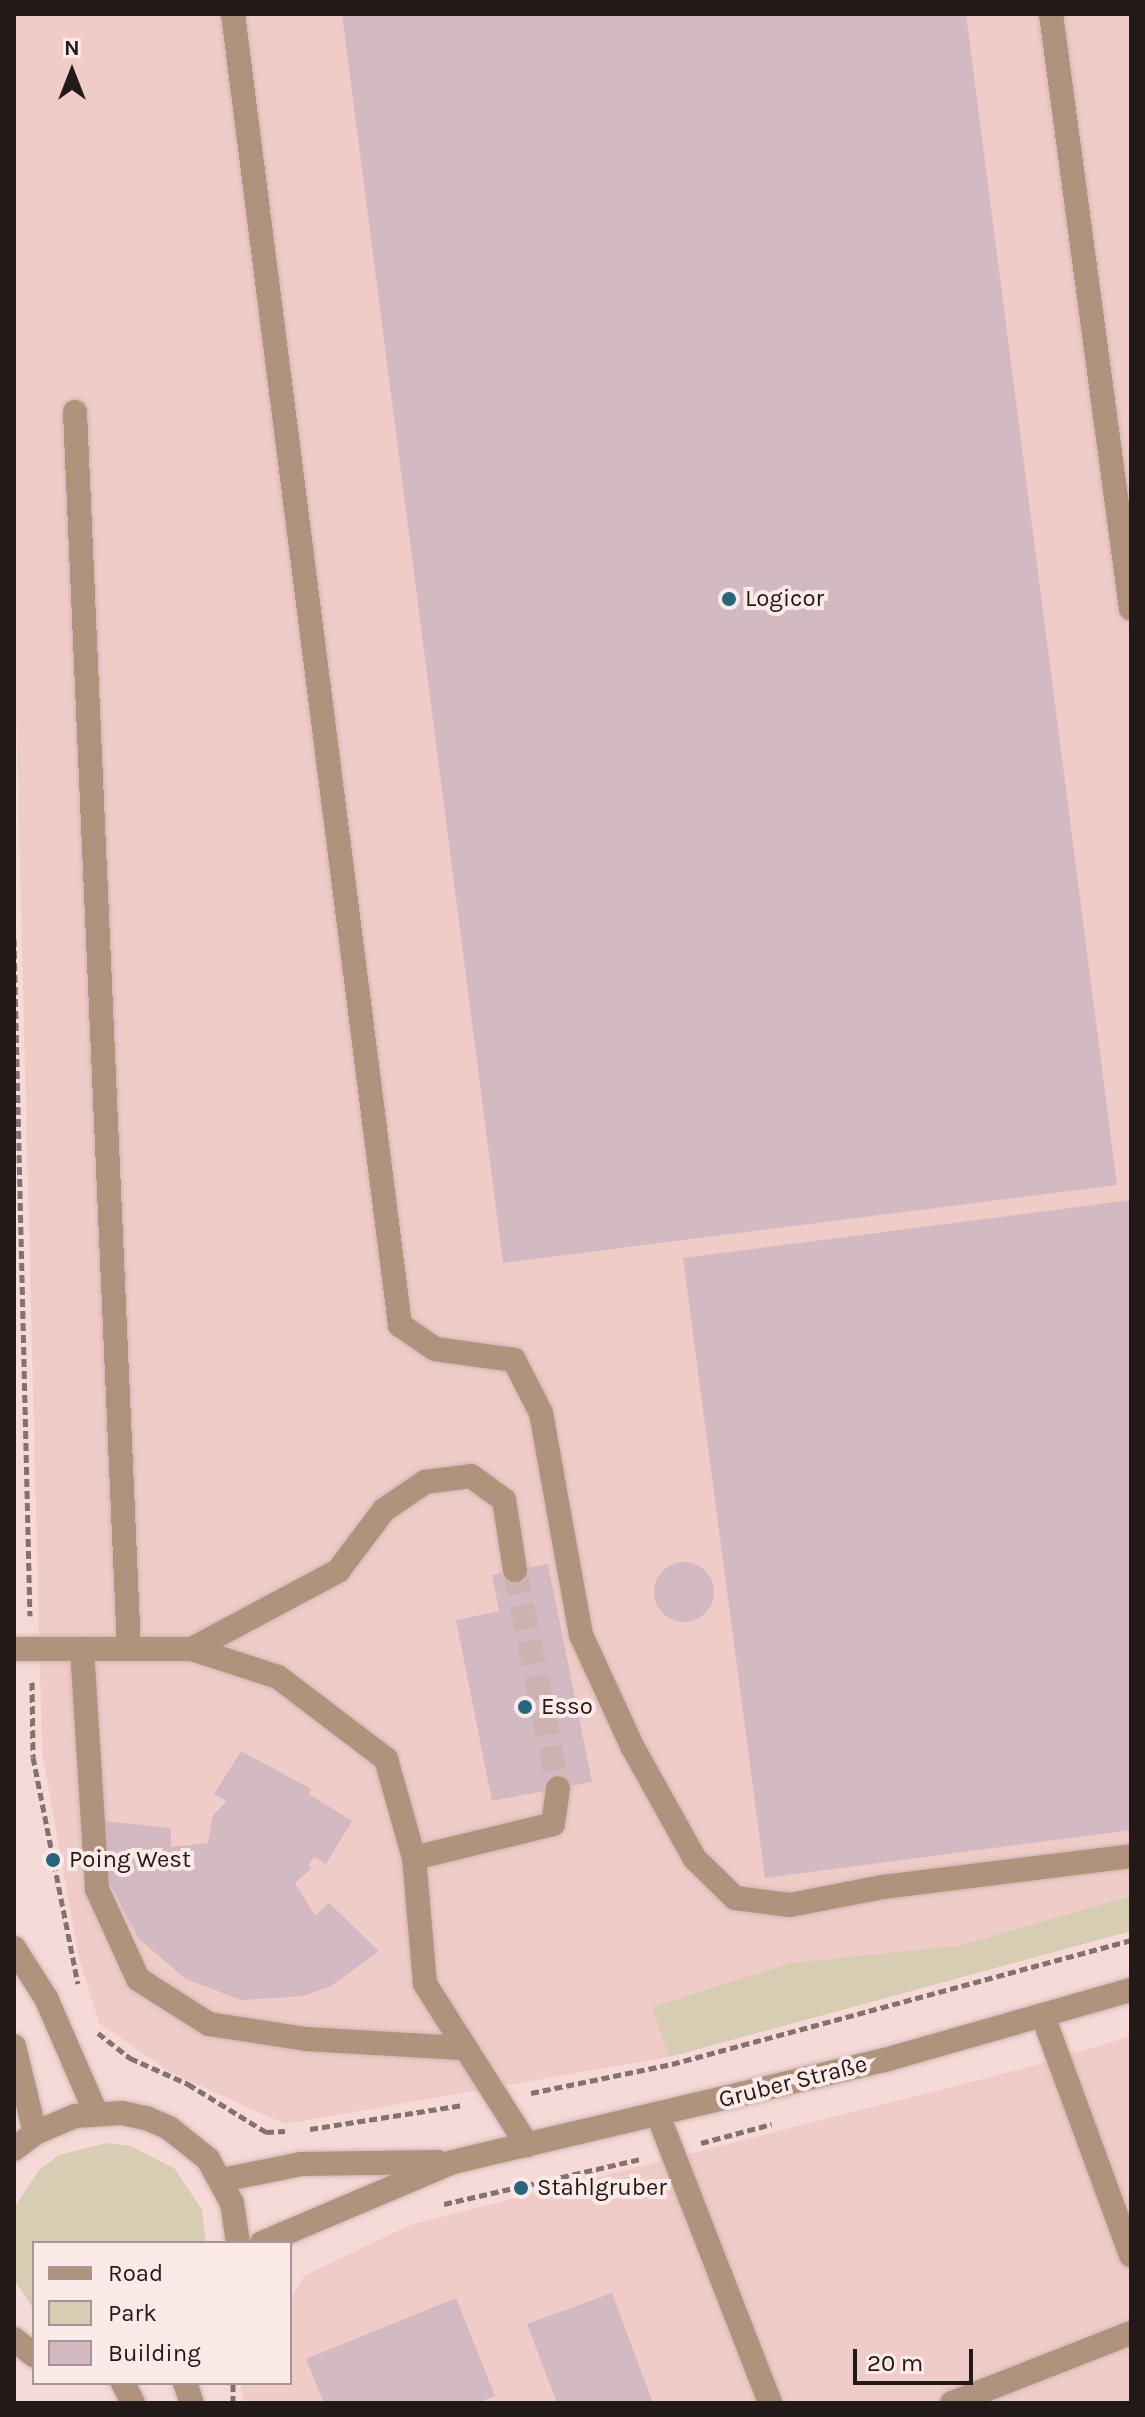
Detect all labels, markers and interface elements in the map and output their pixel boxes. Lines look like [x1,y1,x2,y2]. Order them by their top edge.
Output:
north arrow [32,32,112,112]
text: N [64,35,80,61]
place label: Logicor [745,585,824,613]
marker: Logicor [720,590,738,608]
place label: Esso [541,1693,593,1721]
marker: Esso [516,1698,534,1716]
place label: Poing West [69,1846,191,1874]
marker: Poing West [44,1851,62,1869]
street label: Gruber Straße [716,2050,870,2114]
place label: Stahlgruber [537,2174,667,2202]
marker: Stahlgruber [512,2179,530,2197]
legend [32,2241,292,2385]
text: Road [108,2259,163,2287]
text: Park [108,2299,157,2327]
scale bar [857,2333,977,2383]
text: Building [108,2339,201,2367]
text: 20 m [867,2349,923,2377]

